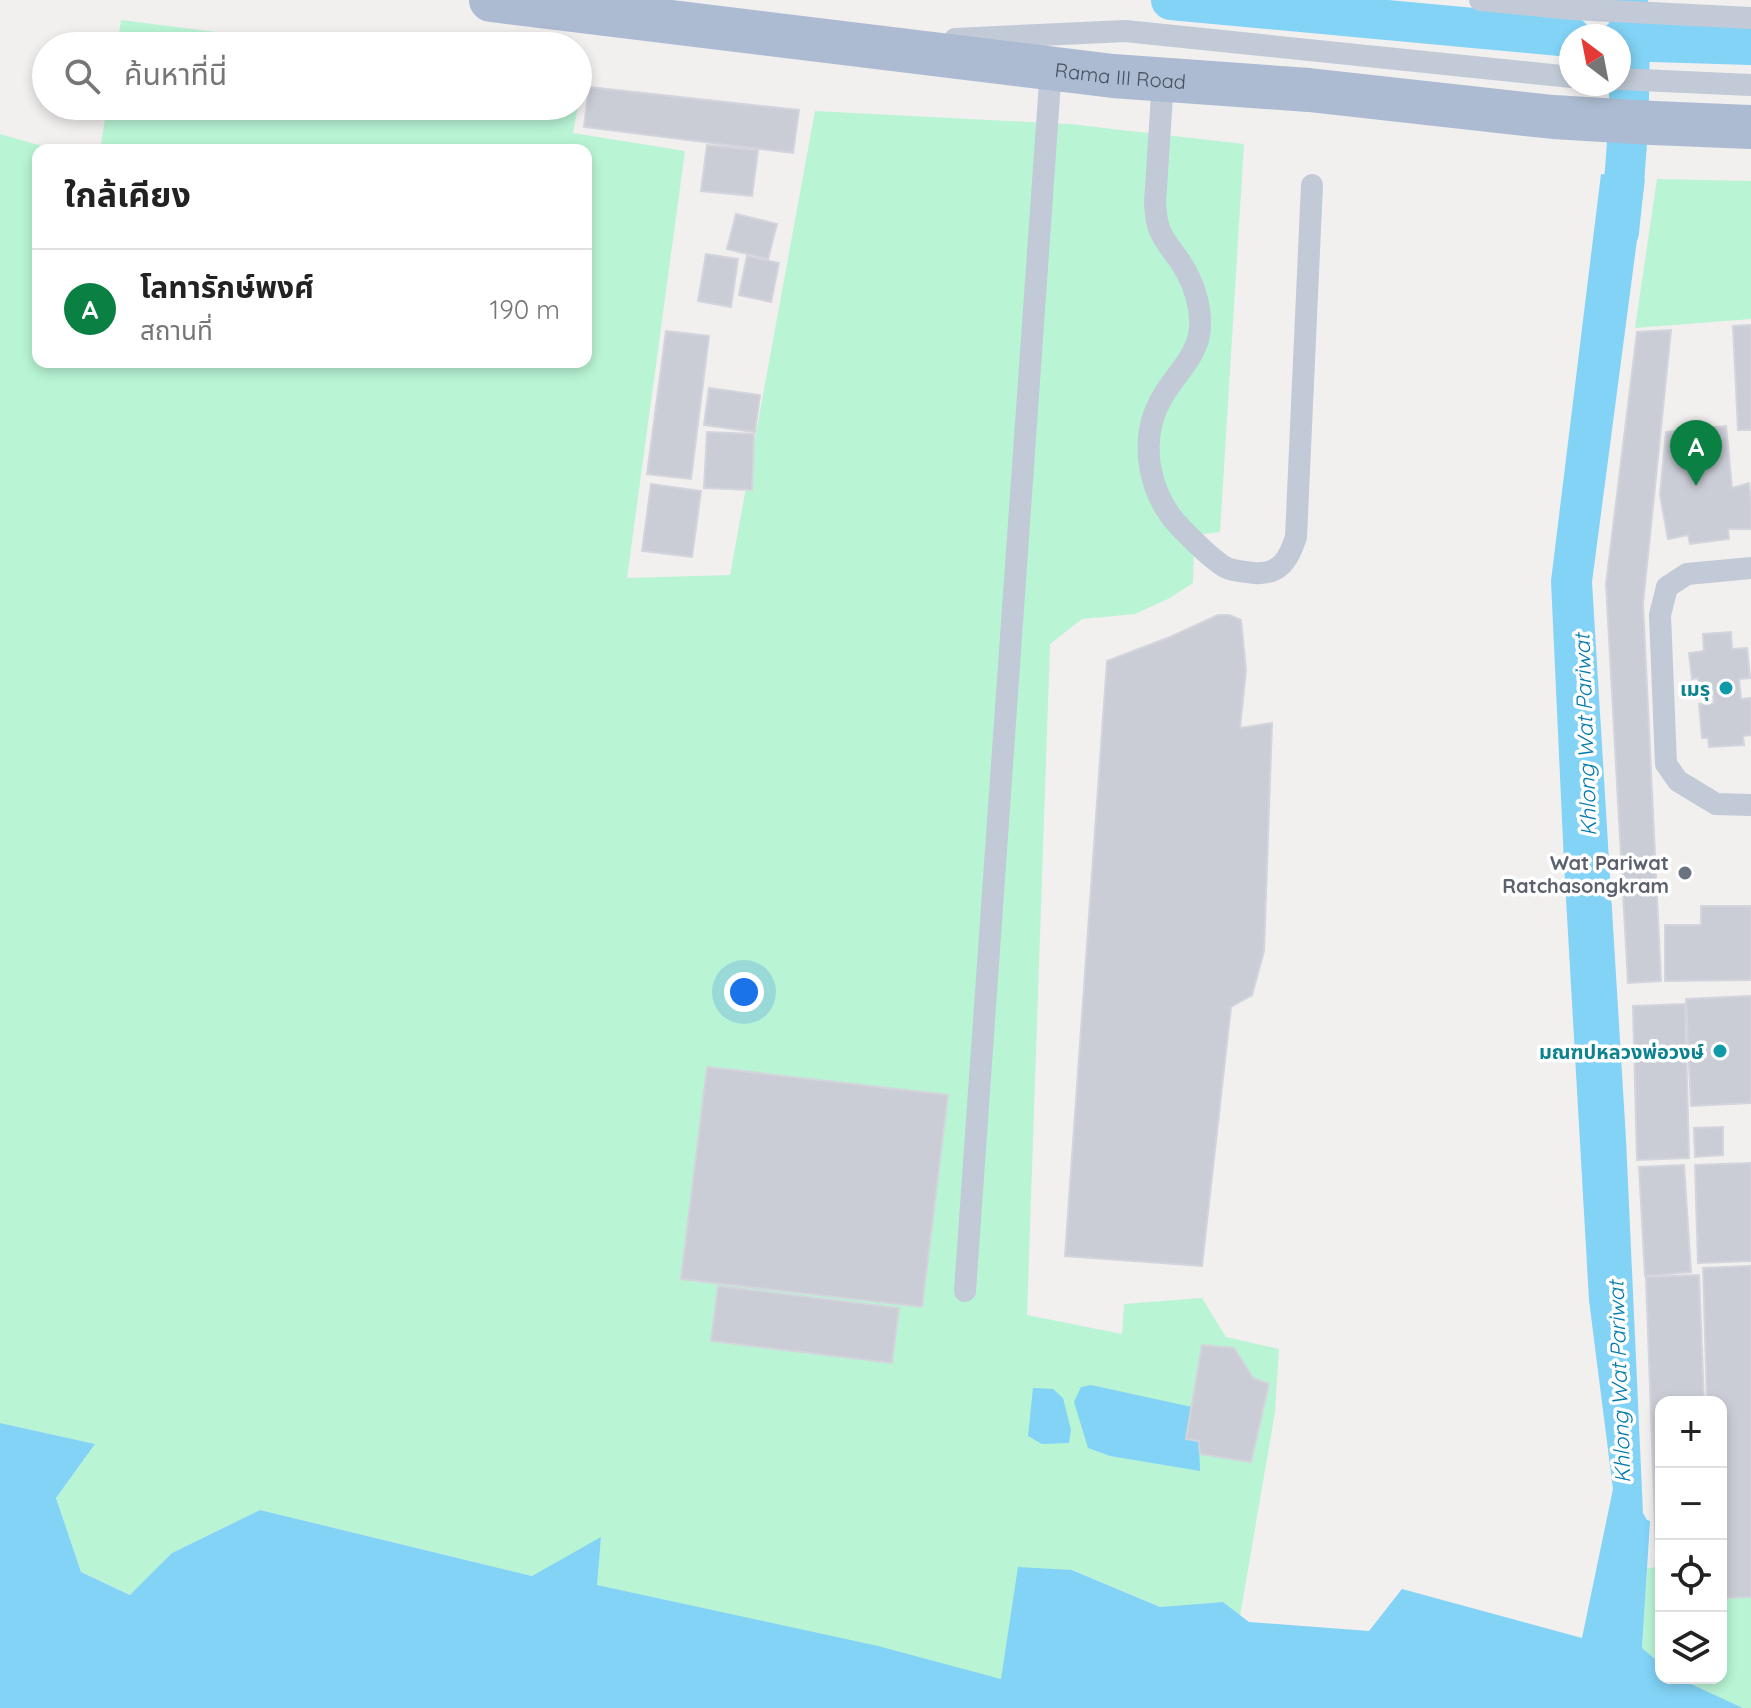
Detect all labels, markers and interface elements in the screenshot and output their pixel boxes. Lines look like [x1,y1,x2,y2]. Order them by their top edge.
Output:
north arrow [1559,24,1631,96]
search box [32,32,592,120]
icon: search [60,54,104,98]
text: ค้นหาที่นี่ [124,55,227,93]
street label: Rama III Road [1054,57,1187,94]
text: ใกล้เคียง [64,173,191,216]
text: โลทารักษ์พงศ์ [140,268,314,306]
text: A [82,293,98,326]
text: 190 m [490,293,560,326]
text: สถานที่ [140,314,213,347]
pin: A [1670,420,1722,486]
water label: Khlong Wat Pariwat [1567,631,1603,837]
place label: เมรุ [1680,676,1710,701]
marker: เมรุ [1717,679,1735,697]
place label: Wat Pariwat Ratchasongkram [1502,850,1669,898]
marker: Wat Pariwat Ratchasongkram [1676,864,1694,882]
your location [724,972,764,1012]
place label: มณฑปหลวงพ่อวงษ์ [1539,1039,1704,1064]
marker: มณฑปหลวงพ่อวงษ์ [1711,1042,1729,1060]
water label: Khlong Wat Pariwat [1601,1278,1637,1484]
map controls [1655,1396,1727,1684]
button: + [1655,1396,1727,1468]
button: − [1655,1468,1727,1540]
button: locate [1655,1540,1727,1612]
button: layers [1655,1612,1727,1684]

